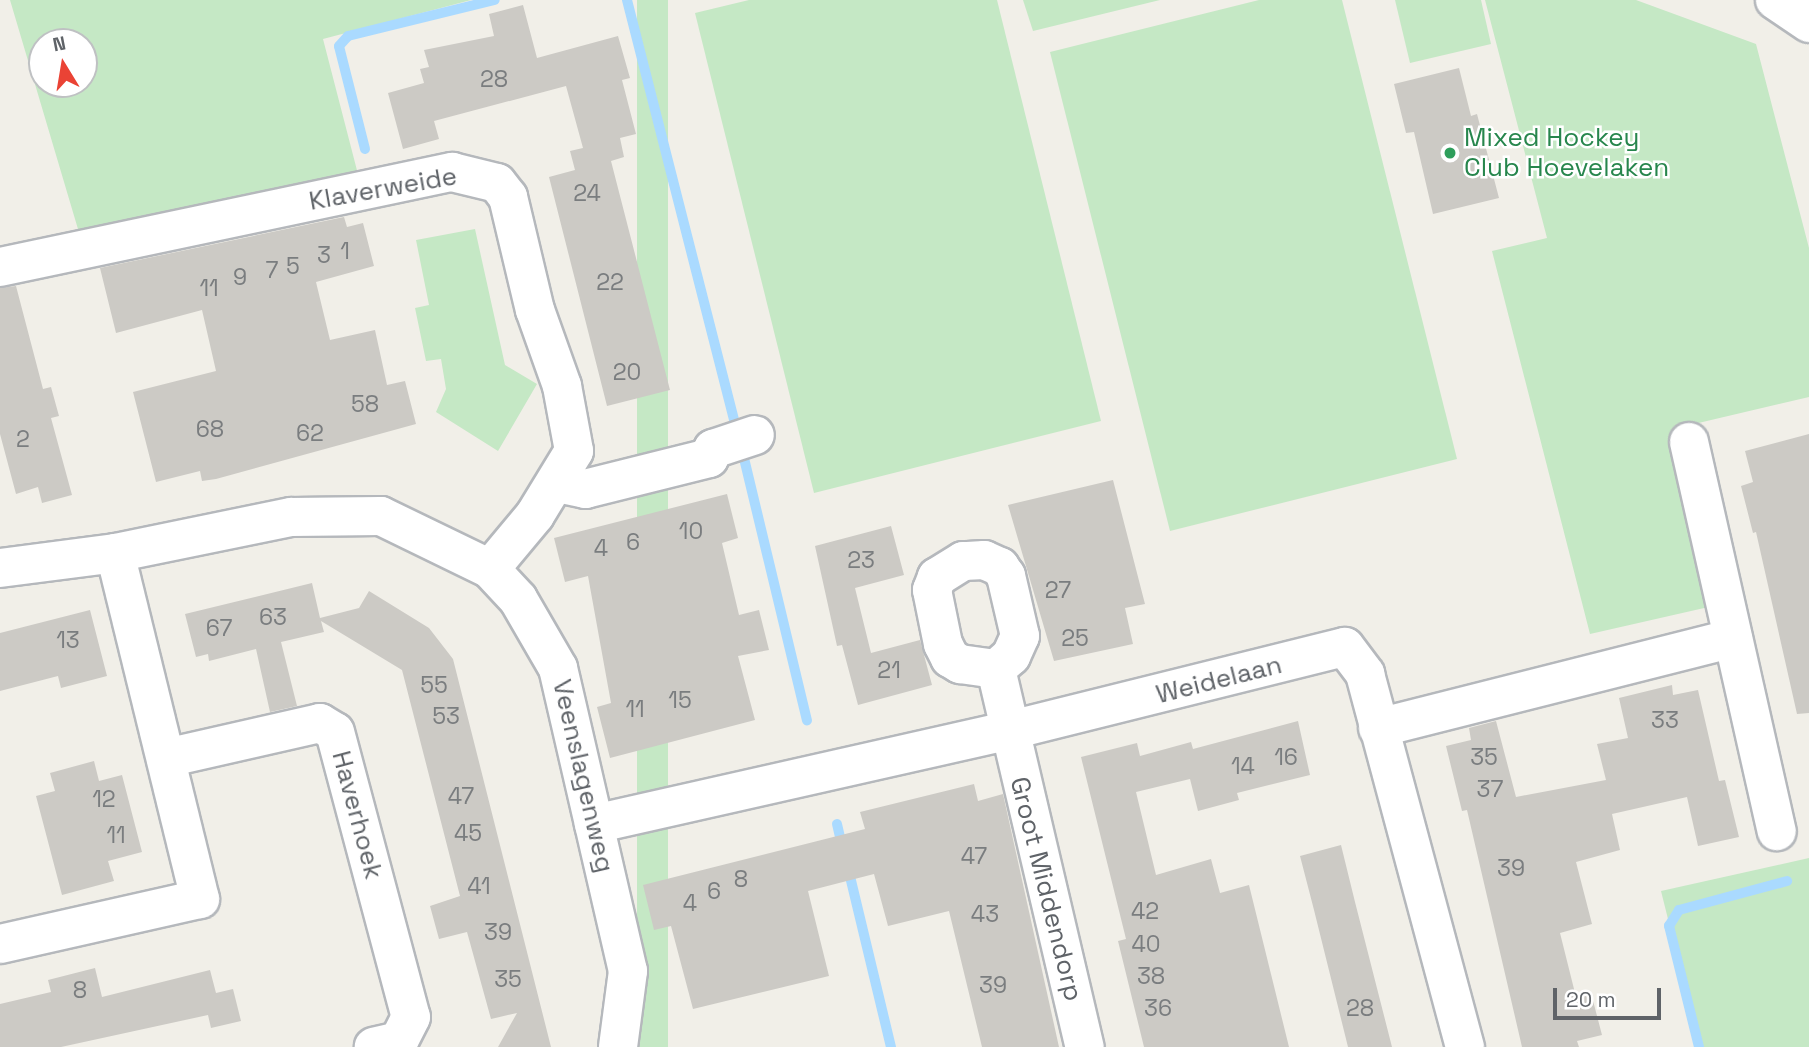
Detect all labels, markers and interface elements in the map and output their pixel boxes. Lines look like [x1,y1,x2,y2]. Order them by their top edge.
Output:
north arrow [28,28,98,98]
text: N [51,30,68,57]
house number: 28 [480,65,508,93]
place label: Mixed Hockey Club Hoevelaken [1464,122,1669,184]
marker: Mixed Hockey Club Hoevelaken [1442,145,1458,161]
street label: Klaverweide [307,161,459,217]
house number: 24 [573,179,601,207]
house number: 1 [340,237,350,265]
house number: 3 [317,241,331,269]
house number: 5 [286,252,300,280]
house number: 7 [266,256,278,284]
house number: 9 [233,263,247,291]
house number: 22 [596,268,624,296]
house number: 11 [199,274,219,302]
house number: 20 [613,358,641,386]
house number: 58 [351,390,379,418]
house number: 68 [196,415,224,443]
house number: 62 [296,419,324,447]
house number: 2 [16,425,30,453]
house number: 10 [679,517,703,545]
house number: 6 [626,528,640,556]
house number: 4 [594,534,608,562]
house number: 23 [847,546,875,574]
house number: 27 [1045,576,1071,604]
house number: 63 [259,603,287,631]
house number: 67 [206,614,232,642]
house number: 25 [1061,624,1089,652]
house number: 13 [56,626,80,654]
street label: Weidelaan [1153,649,1285,711]
house number: 21 [877,656,901,684]
house number: 55 [420,671,448,699]
street label: Veenslagenweg [546,676,620,876]
house number: 15 [668,686,692,714]
house number: 11 [625,695,645,723]
house number: 53 [432,702,460,730]
house number: 33 [1651,706,1679,734]
house number: 16 [1274,743,1298,771]
house number: 35 [1470,743,1498,771]
street label: Haverhoek [325,748,389,882]
house number: 14 [1231,752,1255,780]
street label: Groot Middendorp [1003,774,1089,1004]
house number: 37 [1477,775,1503,803]
house number: 47 [448,782,474,810]
house number: 12 [92,785,116,813]
house number: 45 [454,819,482,847]
house number: 11 [106,821,126,849]
house number: 47 [961,842,987,870]
house number: 39 [1497,854,1525,882]
house number: 8 [734,865,748,893]
house number: 41 [467,872,491,900]
house number: 6 [707,877,721,905]
house number: 4 [683,889,697,917]
house number: 42 [1131,897,1159,925]
house number: 43 [971,900,999,928]
house number: 39 [484,918,512,946]
house number: 40 [1131,930,1161,958]
house number: 38 [1137,962,1165,990]
house number: 35 [494,965,522,993]
house number: 39 [979,971,1007,999]
scale bar [1557,974,1666,1018]
house number: 8 [73,976,87,1004]
text: 20 m [1566,986,1616,1013]
house number: 36 [1144,994,1172,1022]
house number: 28 [1346,994,1374,1022]

